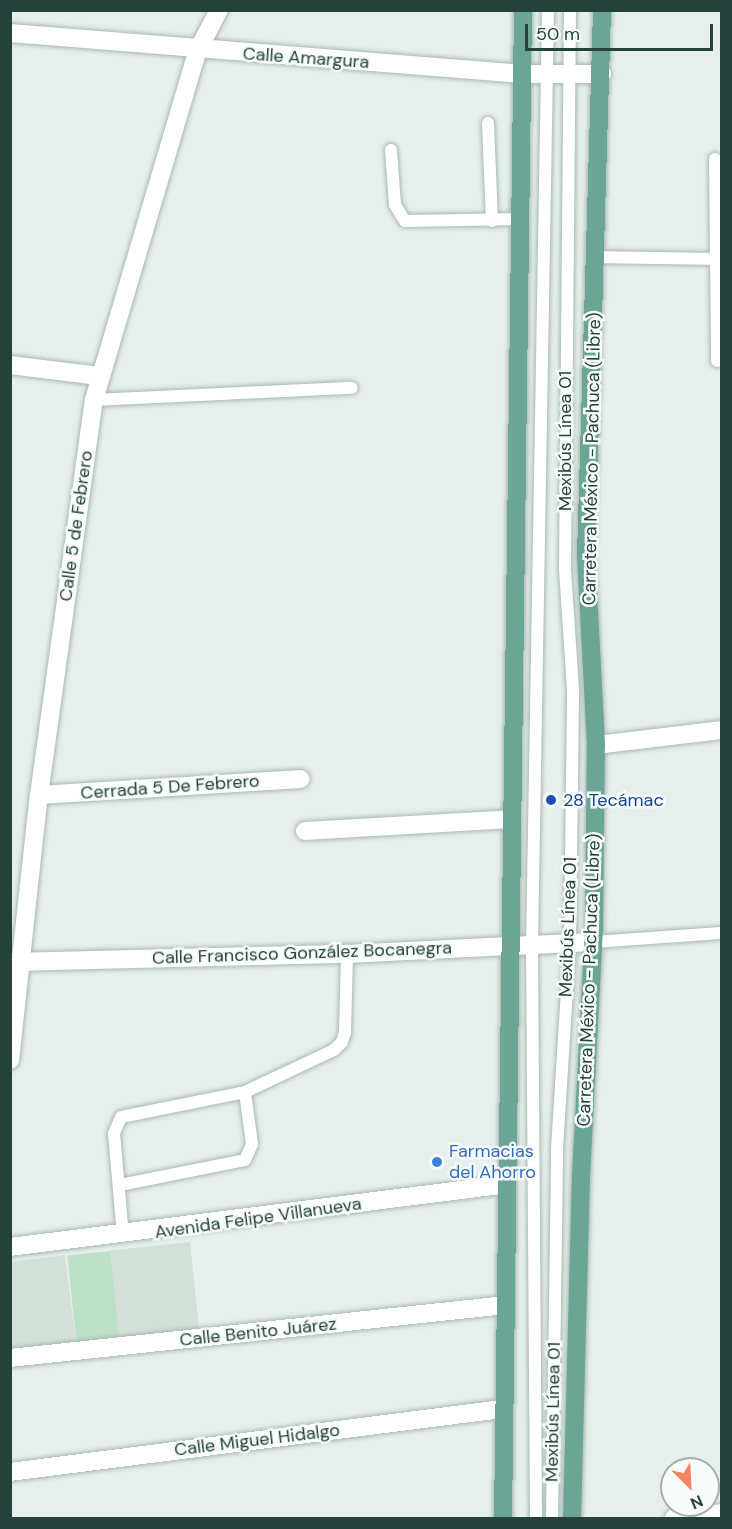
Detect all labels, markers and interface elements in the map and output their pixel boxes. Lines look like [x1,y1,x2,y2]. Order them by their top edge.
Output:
scale bar [528,12,716,50]
text: 50 m [536,22,580,46]
street label: Calle Amargura [242,43,370,73]
street label: Carretera México - Pachuca (Libre) [579,312,605,606]
street label: Mexibús Línea 01 [554,371,576,511]
street label: Calle 5 de Febrero [55,449,97,603]
street label: Cerrada 5 De Febrero [80,770,260,804]
place label: 28 Tecámac [563,789,664,811]
marker: 28 Tecámac [544,793,558,807]
street label: Carretera México - Pachuca (Libre) [573,833,605,1127]
street label: Mexibús Línea 01 [555,857,581,997]
street label: Calle Francisco González Bocanegra [152,937,452,969]
place label: Farmacias del Ahorro [449,1141,536,1184]
marker: Farmacias del Ahorro [430,1155,444,1169]
street label: Avenida Felipe Villanueva [153,1193,363,1243]
street label: Calle Benito Juárez [178,1313,338,1351]
street label: Mexibús Línea 01 [541,1342,565,1482]
street label: Calle Miguel Hidalgo [173,1419,341,1461]
north arrow [660,1457,720,1517]
text: N [687,1490,706,1514]

